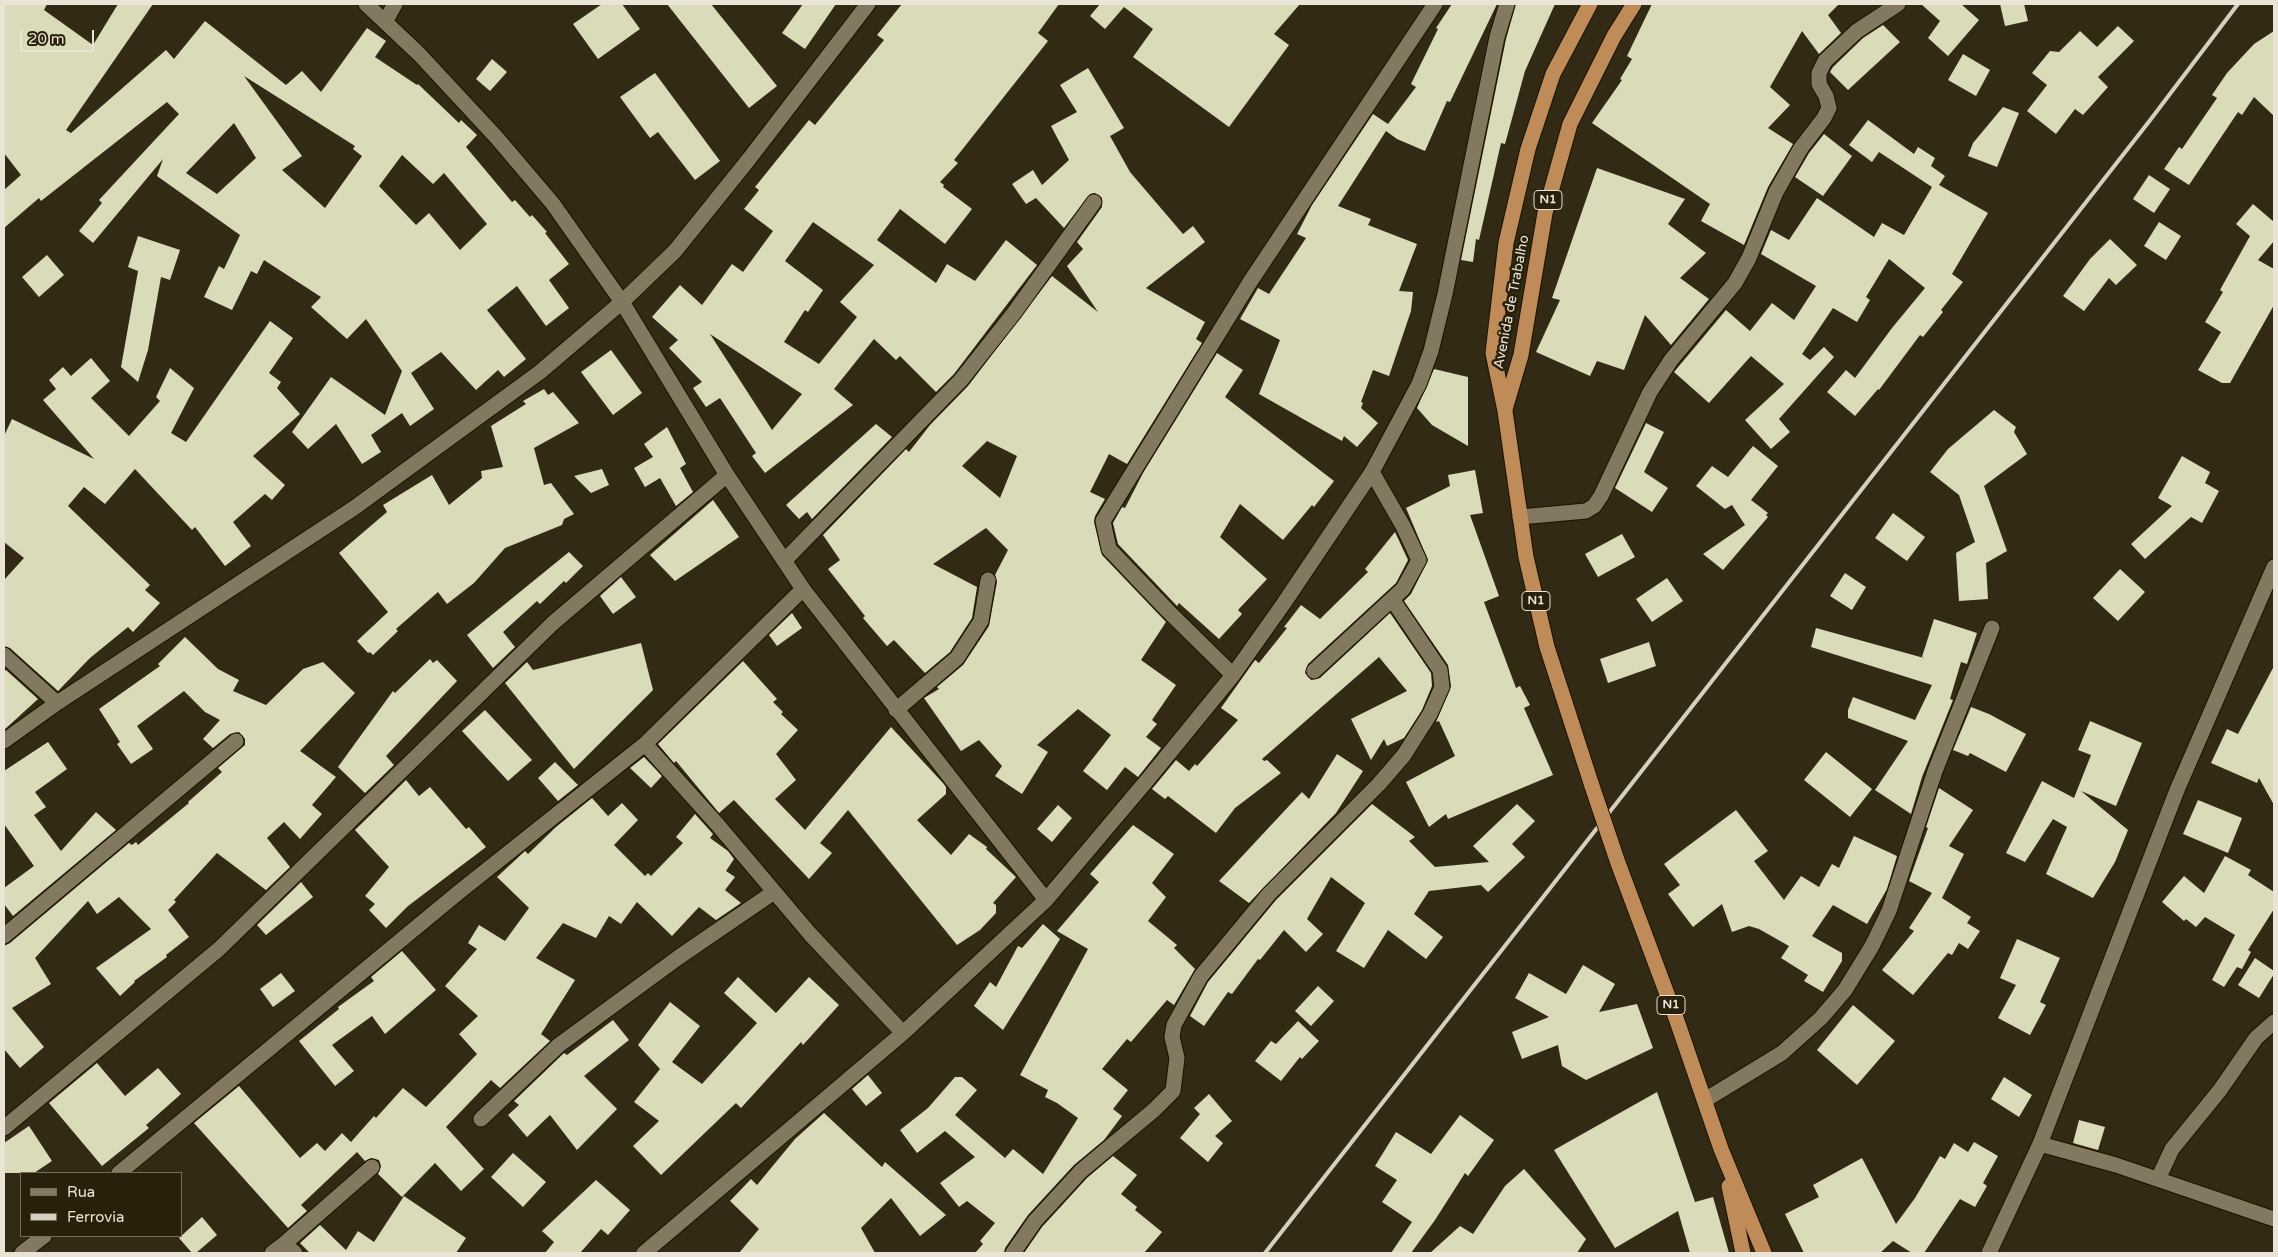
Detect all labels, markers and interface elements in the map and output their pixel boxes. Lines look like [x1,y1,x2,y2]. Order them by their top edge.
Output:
scale bar [22,20,96,52]
text: 20 m [28,30,65,48]
road number: N1 [1534,190,1562,210]
street label: Avenida de Trabalho [1491,234,1533,370]
road number: N1 [1522,592,1550,610]
road number: N1 [1657,996,1685,1014]
legend [20,1172,182,1237]
text: Rua [67,1183,95,1201]
text: Ferrovia [67,1208,124,1226]

